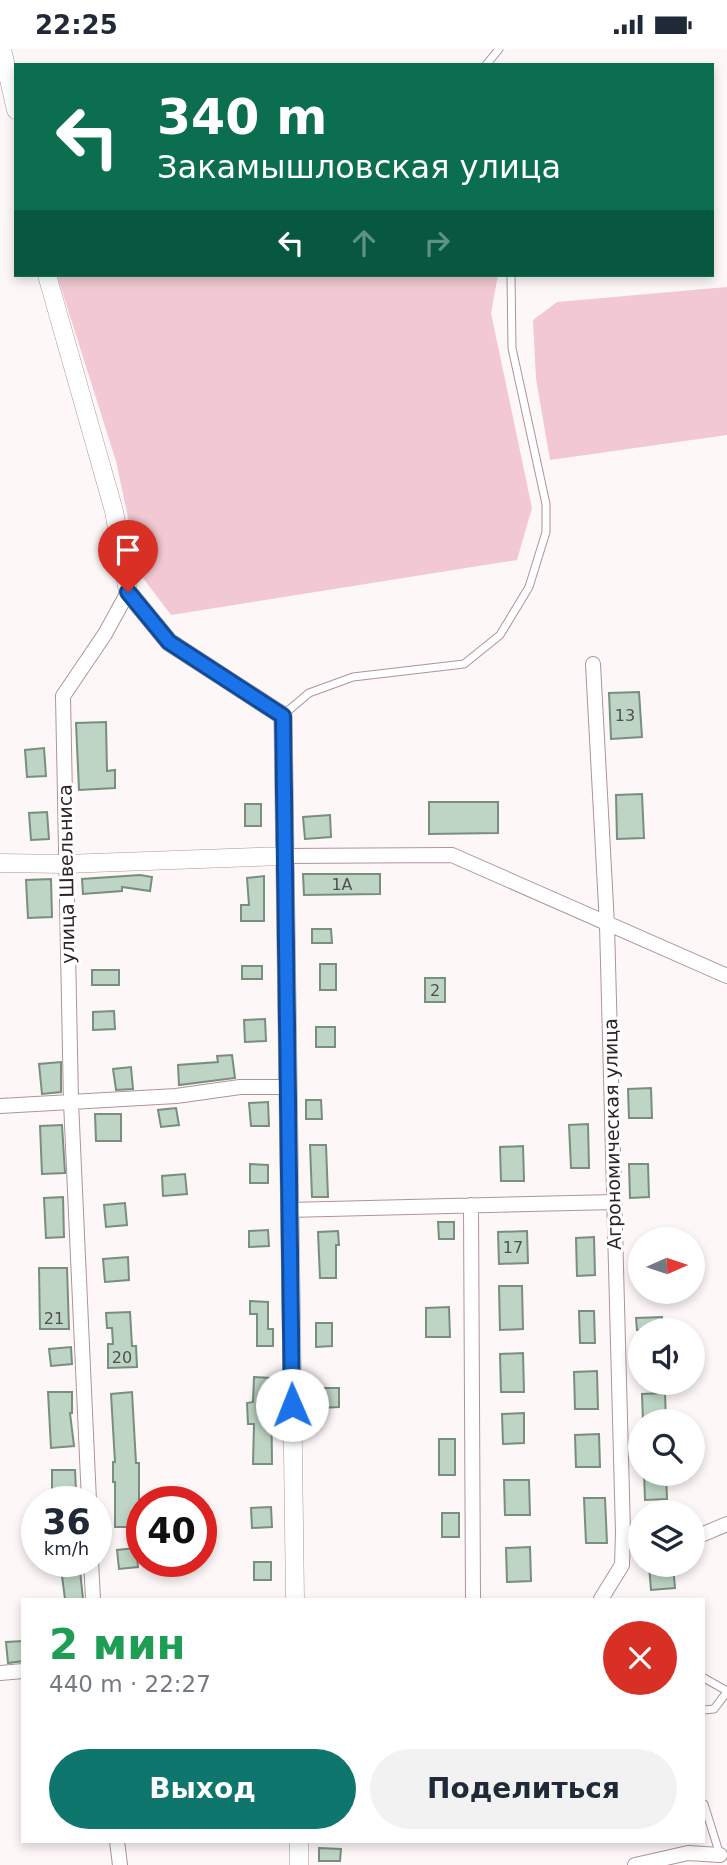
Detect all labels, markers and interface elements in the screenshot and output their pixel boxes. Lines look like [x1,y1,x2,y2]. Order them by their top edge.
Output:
text: 22:25 [35,10,118,40]
text: 340 m [157,89,327,146]
icon: left [42,91,133,182]
text: Закамышловская улица [157,148,561,186]
icon: left [272,224,310,262]
icon: ahead [345,224,383,262]
icon: right [418,224,456,262]
pin [98,520,158,592]
icon: arrive [109,531,147,569]
house number: 13 [615,706,635,725]
street label: улица Швельниса [53,784,79,964]
house number: 1А [331,875,353,894]
house number: 2 [430,981,440,1000]
street label: Агрономическая улица [599,1018,625,1250]
north arrow [628,1227,705,1304]
map controls [628,1227,705,1577]
house number: 17 [503,1238,523,1257]
house number: 21 [44,1309,64,1328]
button: sound [628,1318,705,1395]
house number: 20 [112,1348,132,1367]
position arrow [255,1368,329,1442]
button: search [628,1409,705,1486]
speed limit sign: 40 [126,1486,217,1577]
button: layers [628,1500,705,1577]
text: 36 [42,1502,91,1542]
text: km/h [44,1538,89,1559]
text: 2 мин [49,1620,186,1669]
button: close [603,1621,677,1695]
text: 440 m · 22:27 [49,1671,211,1697]
button: Выход [49,1749,356,1829]
button: Поделиться [370,1749,677,1829]

